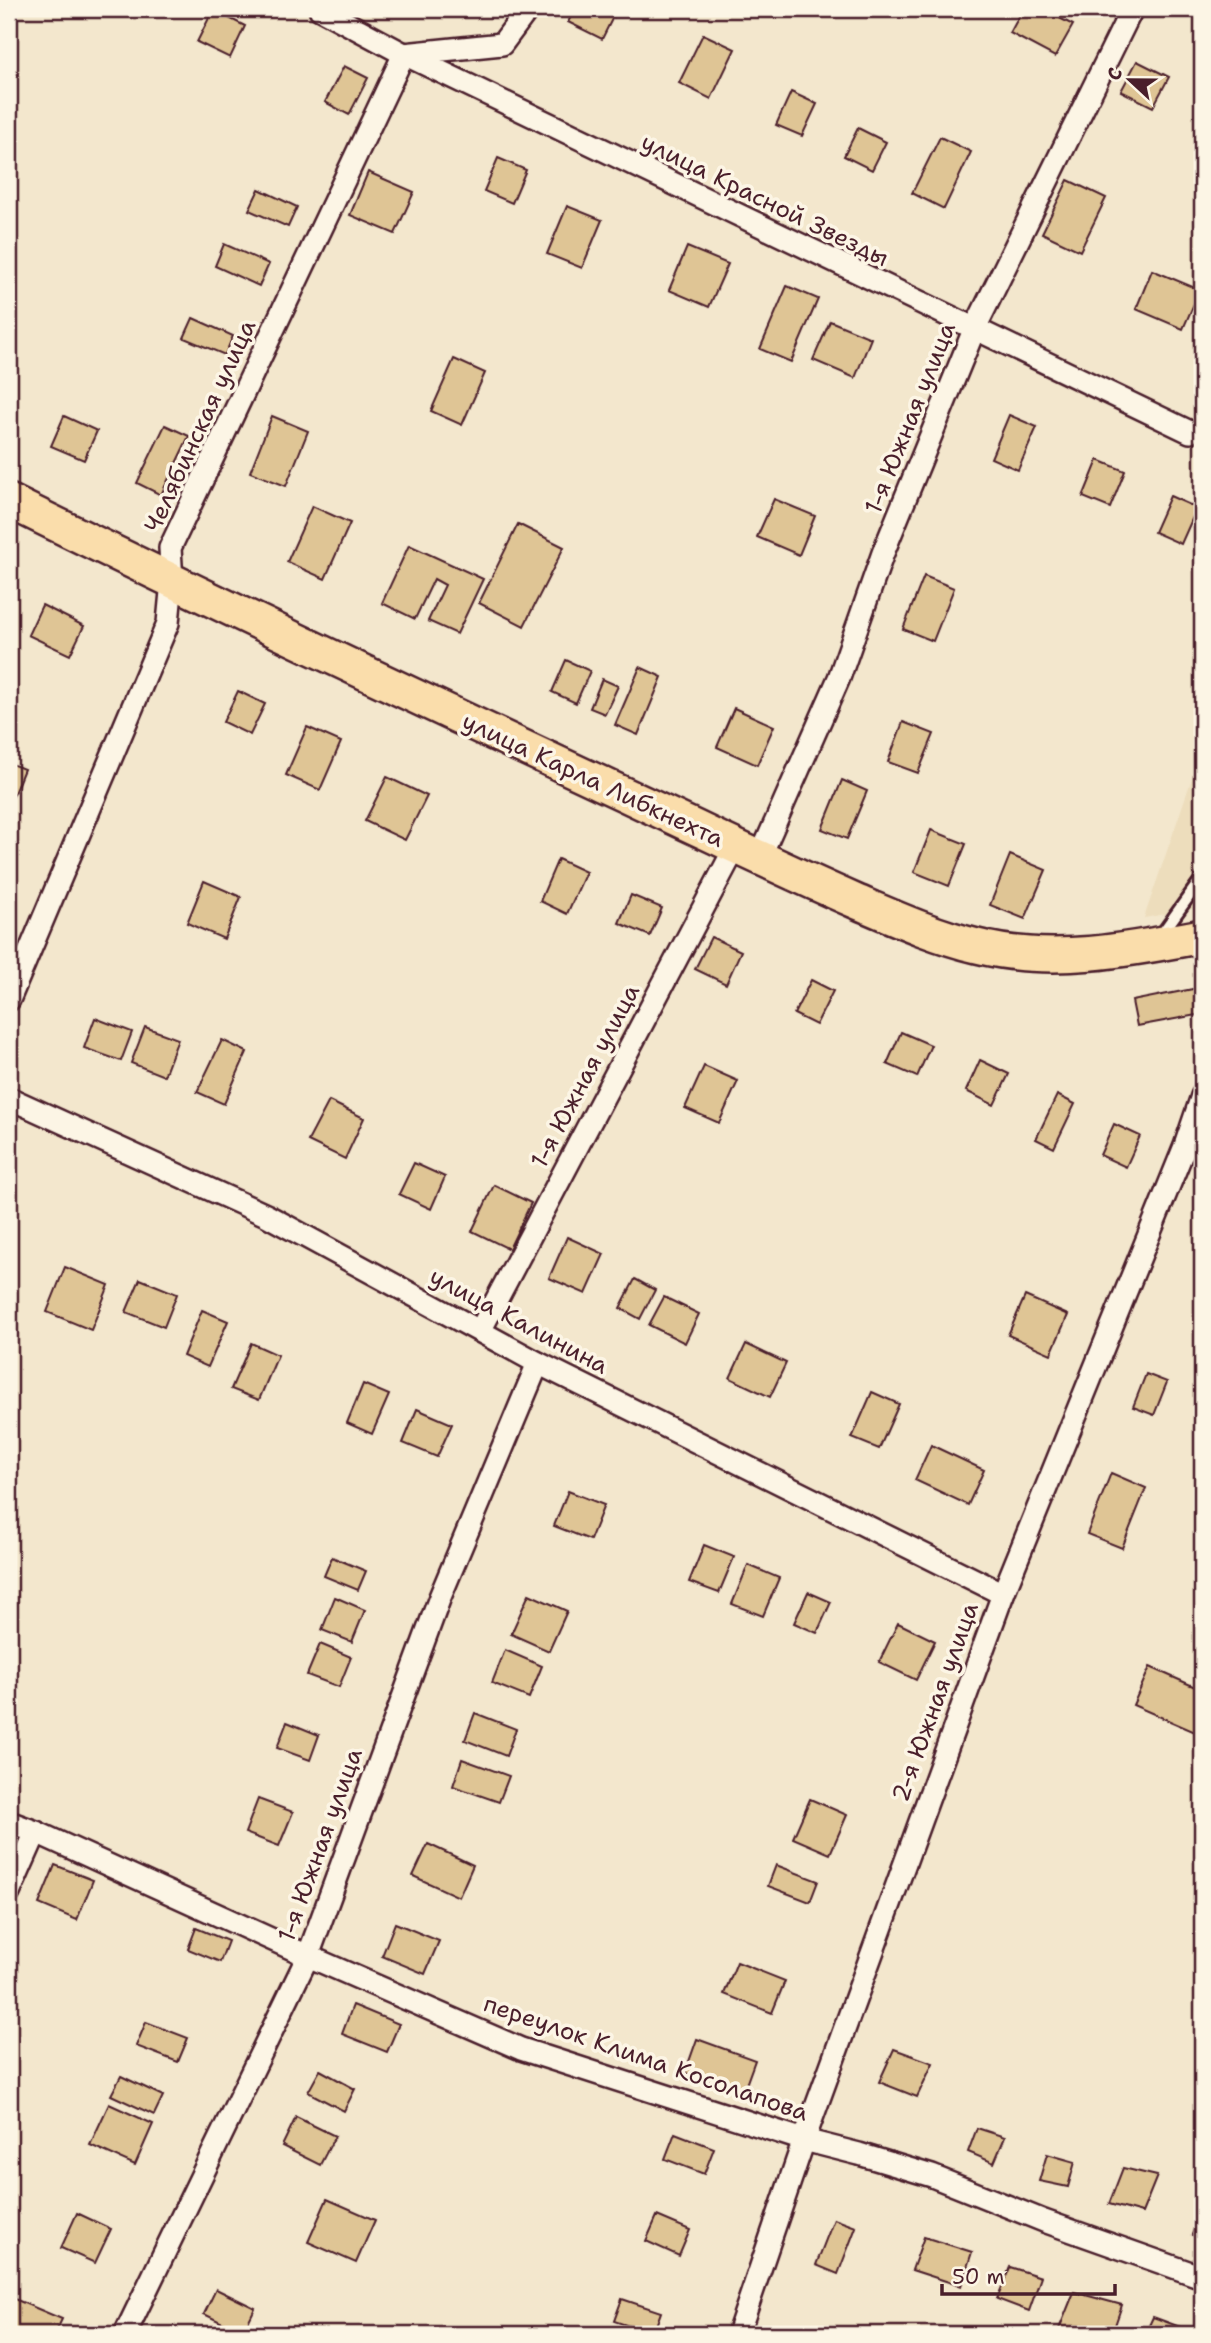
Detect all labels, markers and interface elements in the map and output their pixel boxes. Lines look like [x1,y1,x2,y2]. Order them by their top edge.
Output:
north arrow [1096,46,1166,116]
text: С [1101,64,1128,84]
street label: улица Красной Звезды [636,126,894,274]
street label: Челябинская улица [137,314,263,538]
street label: 1-я Южная улица [857,317,963,519]
street label: улица Карла Либкнехта [457,705,729,855]
street label: 1-я Южная улица [523,978,647,1174]
street label: улица Калинина [424,1260,614,1382]
street label: 2-я Южная улица [884,1598,986,1806]
street label: 1-я Южная улица [270,1744,370,1946]
street label: переулок Клима Косолапова [479,1987,813,2129]
scale bar [942,2252,1115,2296]
text: 50 m [952,2263,1005,2291]

